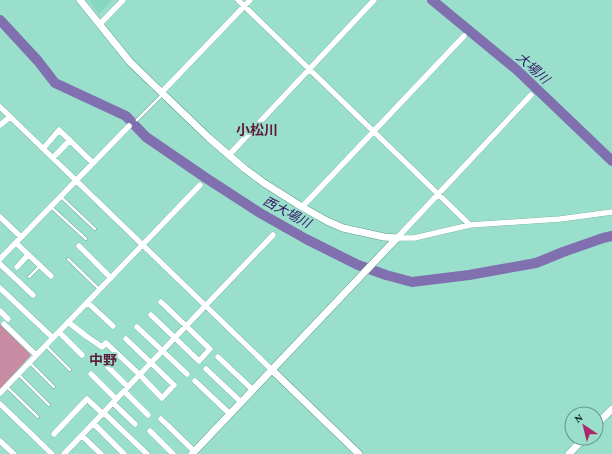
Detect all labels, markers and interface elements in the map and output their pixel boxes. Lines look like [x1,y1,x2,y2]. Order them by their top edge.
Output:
water label: 大場川 [513,49,554,88]
district label: 小松川 [236,122,278,138]
water label: 西大場川 [261,193,315,232]
district label: 中野 [89,352,117,368]
north arrow [564,406,604,446]
text: N [572,410,585,425]

